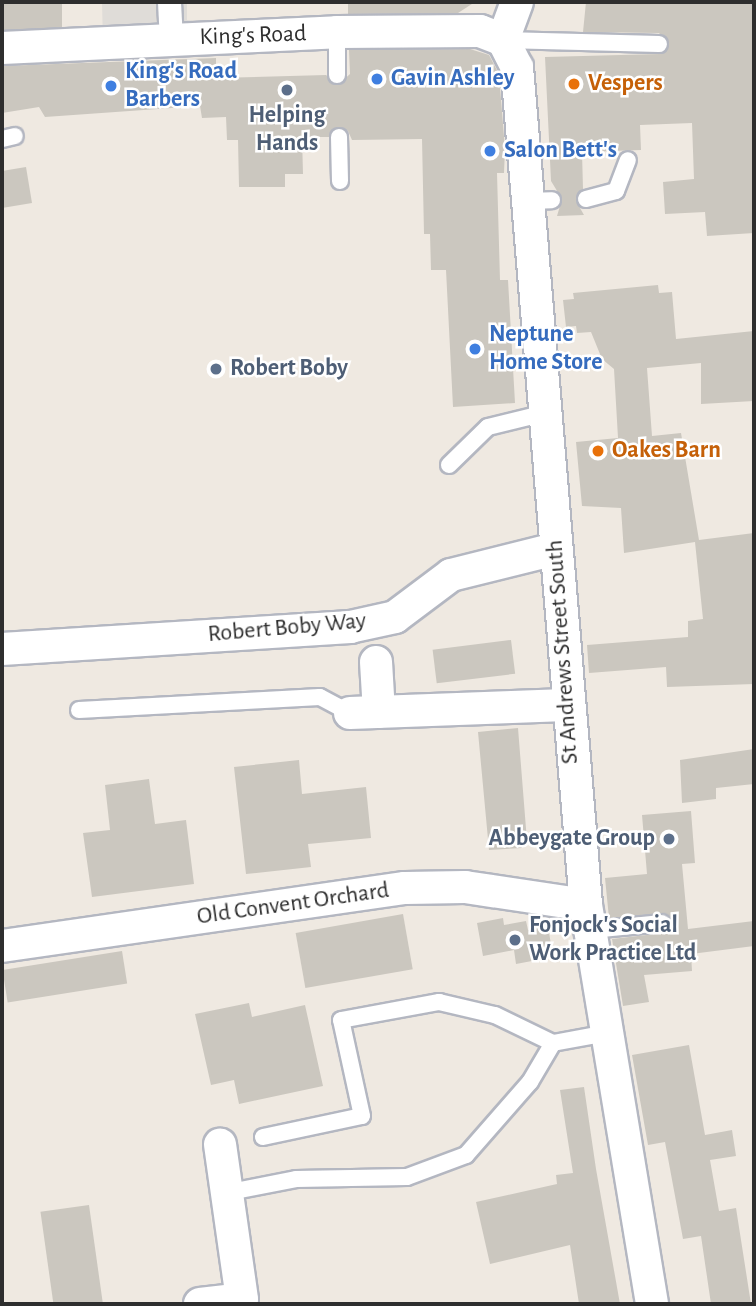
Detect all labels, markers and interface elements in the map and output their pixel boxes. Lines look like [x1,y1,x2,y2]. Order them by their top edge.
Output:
street label: King's Road [199,20,307,52]
place label: King's Road Barbers [125,58,237,114]
place label: Gavin Ashley [391,65,515,93]
place label: Vespers [588,70,663,98]
marker: Gavin Ashley [369,71,385,87]
marker: Vespers [566,76,582,92]
marker: King's Road Barbers [103,78,119,94]
marker: Helping Hands [279,82,295,98]
place label: Helping Hands [248,102,326,158]
place label: Salon Bett's [504,137,617,165]
marker: Salon Bett's [482,143,498,159]
place label: Neptune Home Store [489,321,603,377]
marker: Neptune Home Store [467,341,483,357]
place label: Robert Boby [230,355,348,383]
marker: Robert Boby [208,361,224,377]
place label: Oakes Barn [612,437,721,465]
marker: Oakes Barn [590,443,606,459]
street label: St Andrews Street South [541,539,585,765]
street label: Robert Boby Way [207,607,367,649]
place label: Abbeygate Group [489,825,655,853]
marker: Abbeygate Group [661,831,677,847]
street label: Old Convent Orchard [195,876,391,932]
place label: Fonjock's Social Work Practice Ltd [529,912,696,968]
marker: Fonjock's Social Work Practice Ltd [507,932,523,948]

